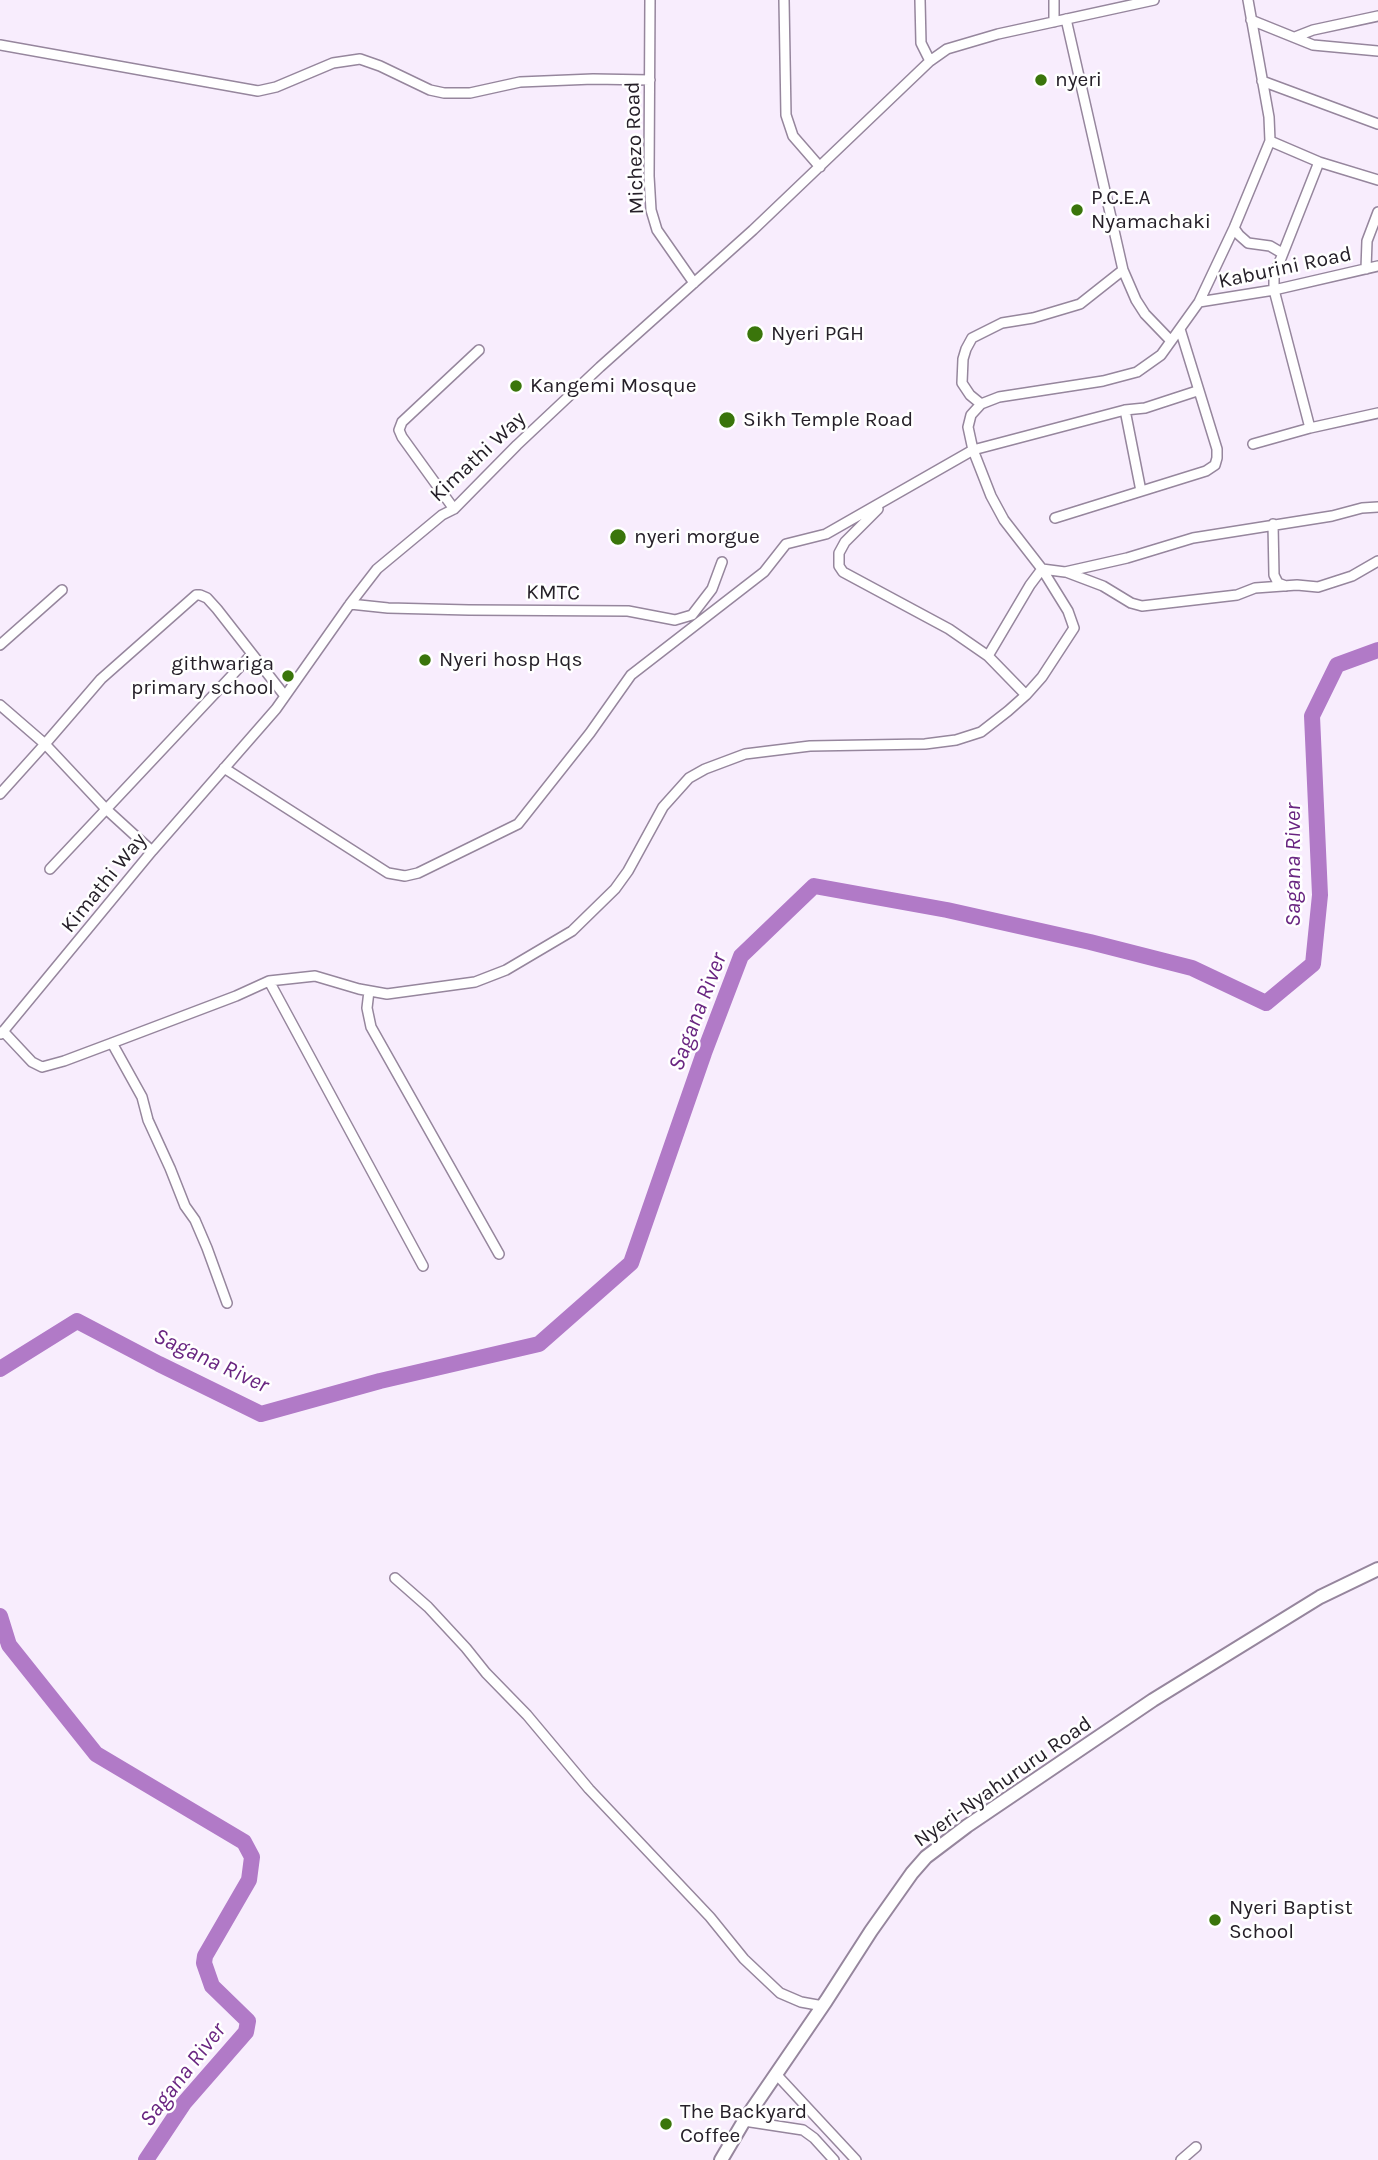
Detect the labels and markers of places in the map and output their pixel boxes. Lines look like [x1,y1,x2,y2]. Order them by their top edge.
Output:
place label: nyeri [1055,67,1102,93]
marker: nyeri [1033,72,1049,88]
place label: P.C.E.A Nyamachaki [1091,185,1211,235]
marker: P.C.E.A Nyamachaki [1069,202,1085,218]
place label: Nyeri PGH [771,321,864,347]
marker: Nyeri PGH [745,324,765,344]
place label: Kangemi Mosque [530,373,697,399]
marker: Kangemi Mosque [508,378,524,394]
place label: Sikh Temple Road [743,407,913,433]
marker: Sikh Temple Road [717,410,737,430]
place label: nyeri morgue [634,524,760,550]
marker: nyeri morgue [608,527,628,547]
place label: Nyeri hosp Hqs [439,647,583,673]
place label: githwariga primary school [131,651,274,701]
marker: Nyeri hosp Hqs [417,652,433,668]
marker: githwariga primary school [280,668,296,684]
place label: Nyeri Baptist School [1229,1895,1353,1945]
marker: Nyeri Baptist School [1207,1912,1223,1928]
place label: The Backyard Coffee [680,2099,807,2149]
marker: The Backyard Coffee [658,2116,674,2132]

